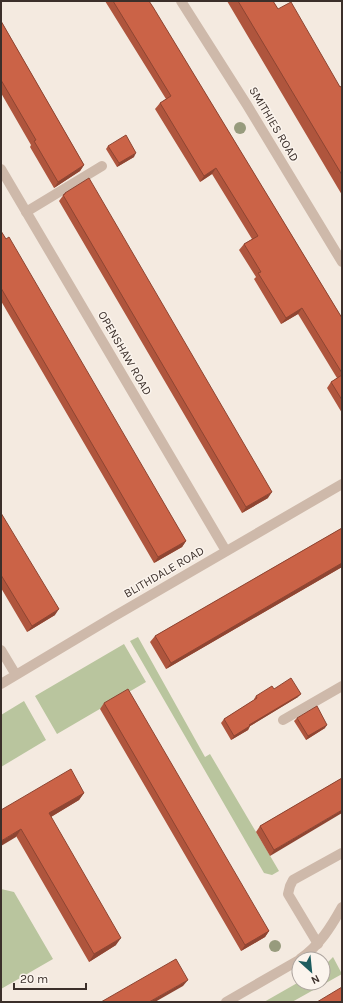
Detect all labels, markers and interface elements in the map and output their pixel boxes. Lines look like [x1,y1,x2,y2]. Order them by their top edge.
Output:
street label: SMITHIES ROAD [246,84,302,164]
street label: OPENSHAW ROAD [95,309,155,398]
street label: BLITHDALE ROAD [121,543,207,601]
north arrow [291,951,331,991]
scale bar [14,965,86,991]
text: 20 m [20,972,48,986]
text: N [309,972,322,987]

